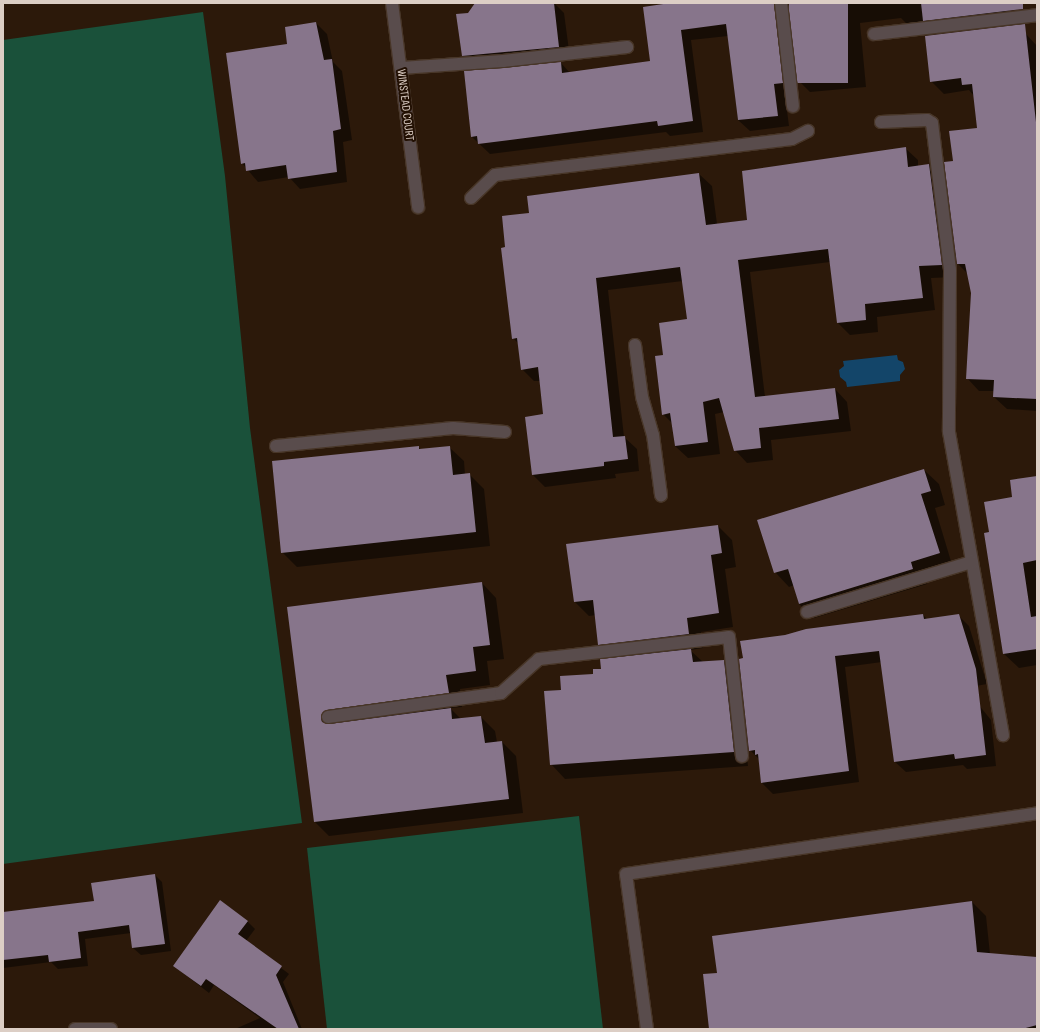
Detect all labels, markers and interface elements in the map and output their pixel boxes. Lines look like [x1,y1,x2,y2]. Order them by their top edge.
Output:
street label: WINSTEAD COURT [393,68,417,142]

